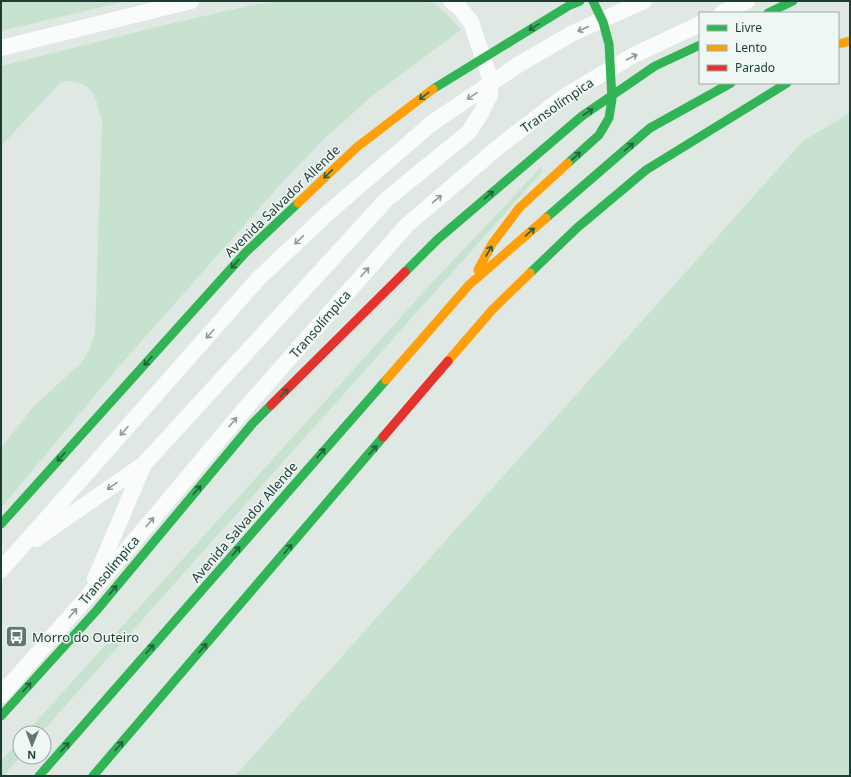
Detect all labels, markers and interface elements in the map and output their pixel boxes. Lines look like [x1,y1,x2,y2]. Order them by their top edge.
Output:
legend [699,12,839,84]
text: Livre [735,19,762,36]
one-way arrow [528,24,540,32]
one-way arrow [577,25,589,33]
text: Lento [735,39,767,56]
one-way arrow [626,52,638,60]
text: Parado [735,59,775,76]
street label: Transolímpica [517,73,597,137]
one-way arrow [418,92,429,100]
one-way arrow [467,92,478,100]
one-way arrow [582,108,593,116]
street label: Avenida Salvador Allende [220,141,344,261]
one-way arrow [623,142,634,151]
one-way arrow [571,151,581,161]
one-way arrow [323,169,334,178]
one-way arrow [483,191,494,200]
one-way arrow [432,195,442,204]
one-way arrow [525,227,536,236]
one-way arrow [295,235,305,244]
one-way arrow [485,245,493,257]
one-way arrow [231,259,240,269]
one-way arrow [361,267,370,277]
street label: Transolímpica [285,286,355,362]
one-way arrow [205,329,215,339]
one-way arrow [144,356,153,366]
one-way arrow [279,388,288,398]
one-way arrow [229,417,238,428]
one-way arrow [119,426,128,437]
one-way arrow [368,445,377,456]
one-way arrow [317,448,326,458]
one-way arrow [57,452,66,463]
street label: Avenida Salvador Allende [187,458,301,586]
one-way arrow [107,482,118,490]
one-way arrow [193,485,202,495]
one-way arrow [145,517,154,527]
street label: Transolímpica [75,532,143,608]
one-way arrow [283,544,293,554]
one-way arrow [231,546,240,556]
one-way arrow [109,584,118,595]
one-way arrow [68,608,77,618]
bus stop icon: Morro do Outeiro [4,624,30,650]
place label: Morro do Outeiro [32,628,139,646]
one-way arrow [199,642,208,653]
one-way arrow [146,644,155,654]
one-way arrow [22,682,32,692]
north arrow [12,725,52,765]
one-way arrow [60,741,69,752]
one-way arrow [114,741,123,752]
text: N [27,748,36,763]

